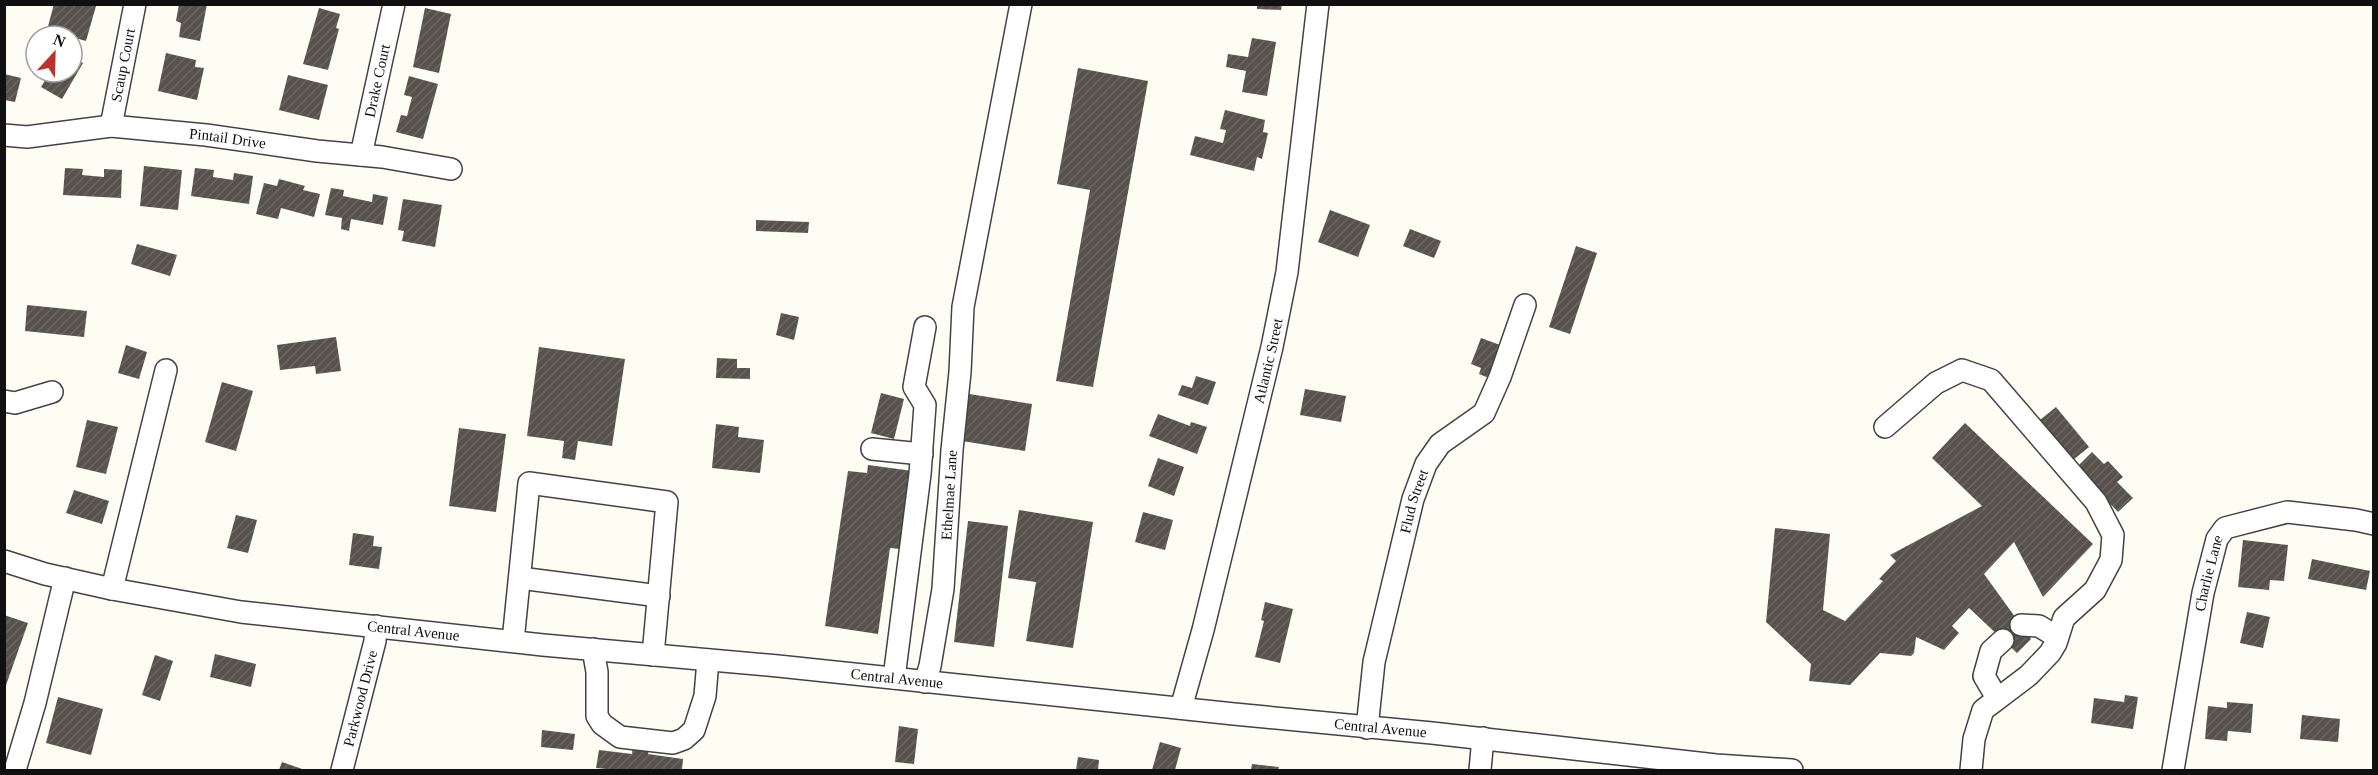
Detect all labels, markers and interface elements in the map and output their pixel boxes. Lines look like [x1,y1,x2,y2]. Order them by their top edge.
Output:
north arrow [24,24,84,84]
street label: Scaup Court [108,26,138,103]
text: N [51,31,68,51]
street label: Drake Court [361,42,393,119]
street label: Pintail Drive [189,125,267,152]
street label: Atlantic Street [1251,316,1286,405]
street label: Ethelmae Lane [938,449,960,541]
street label: Flud Street [1397,466,1432,535]
street label: Charlie Lane [2192,531,2226,613]
street label: Central Avenue [366,618,461,644]
street label: Parkwood Drive [340,648,380,748]
street label: Central Avenue [850,666,944,691]
street label: Central Avenue [1333,716,1428,740]

